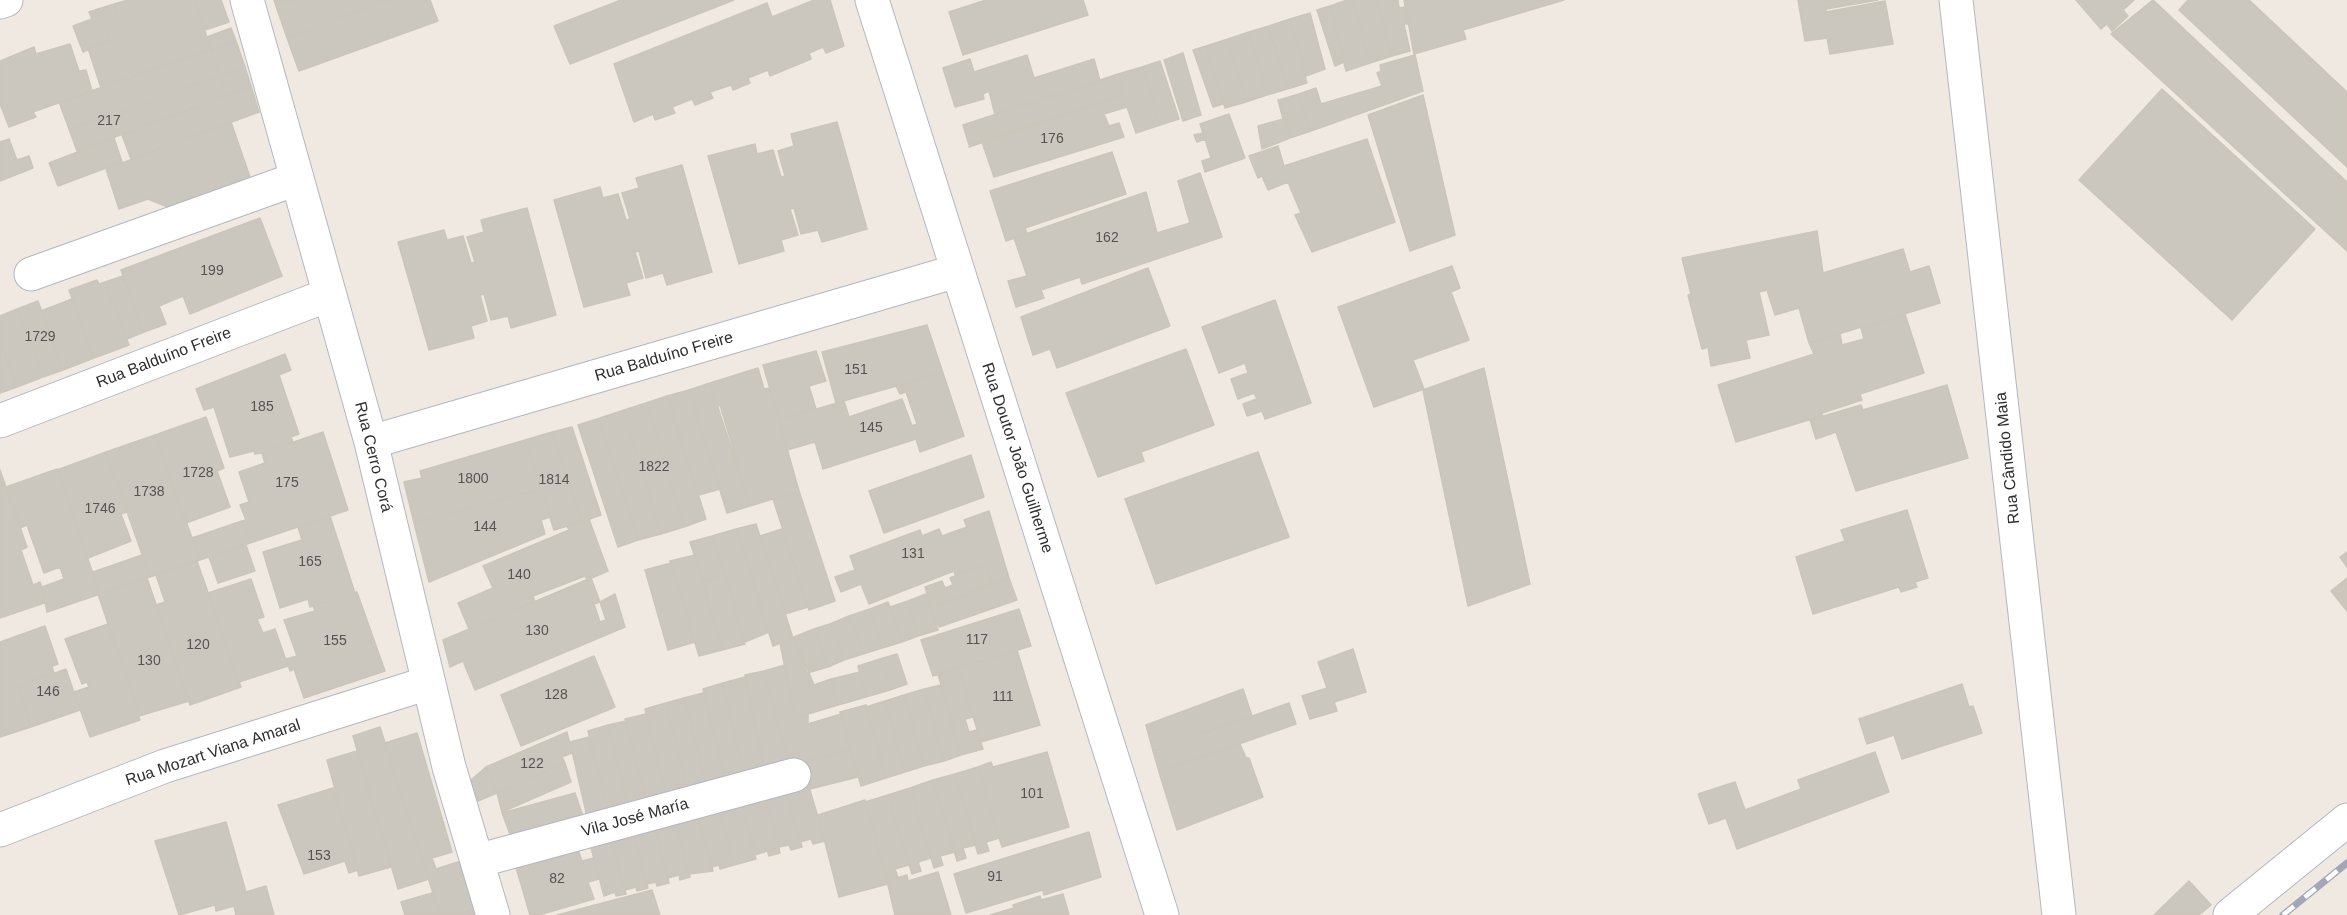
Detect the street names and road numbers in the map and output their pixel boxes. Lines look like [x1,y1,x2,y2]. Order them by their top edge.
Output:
street label: Rua Balduíno Freire [94,323,234,393]
street label: Rua Balduíno Freire [593,328,735,386]
street label: Rua Doutor João Guilherme [977,360,1057,556]
street label: Rua Cândido Maia [1992,391,2024,525]
street label: Rua Cerro Corá [350,400,396,514]
street label: Rua Mozart Viana Amaral [123,716,303,790]
street label: Vila José María [579,794,691,842]

